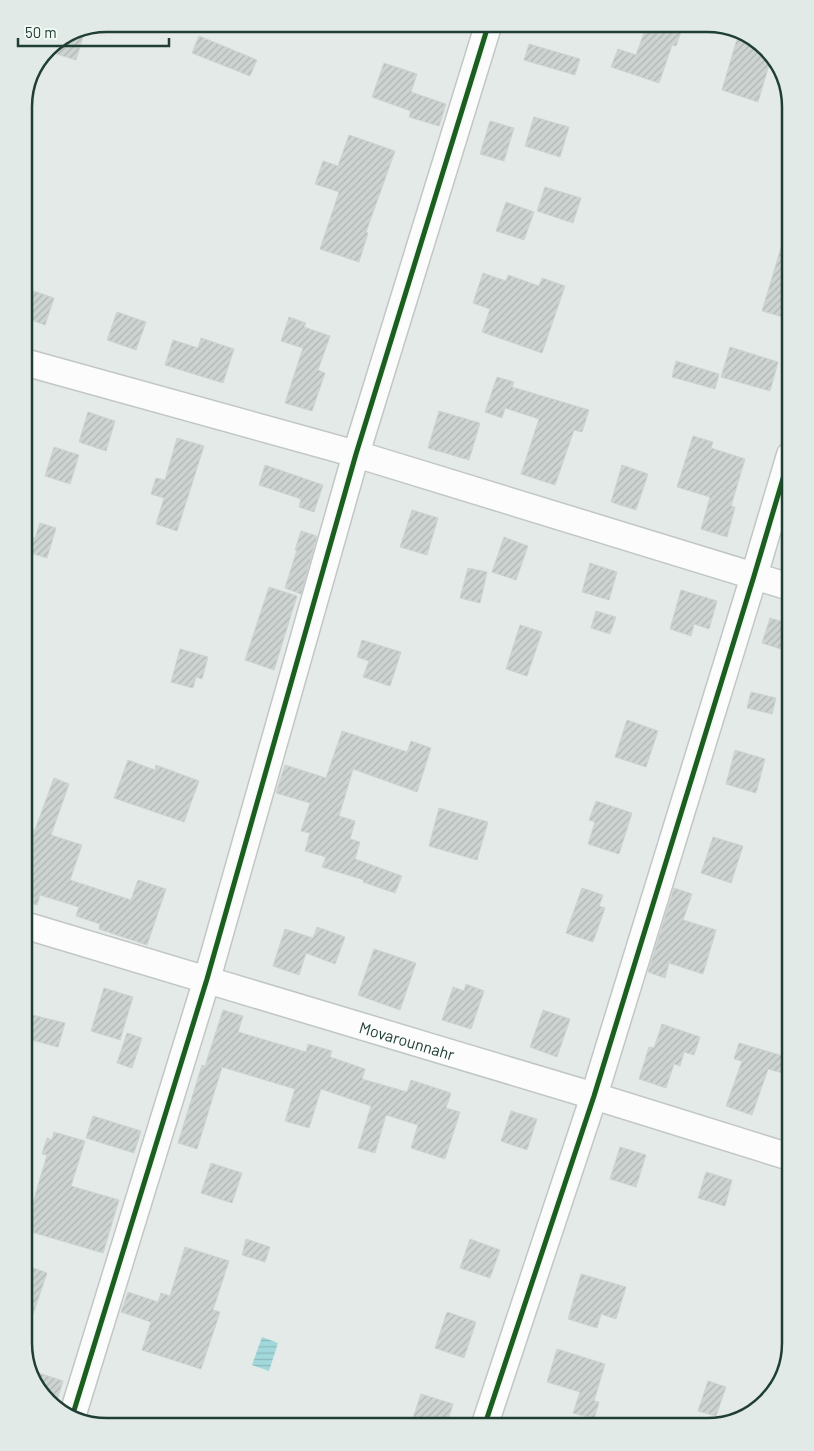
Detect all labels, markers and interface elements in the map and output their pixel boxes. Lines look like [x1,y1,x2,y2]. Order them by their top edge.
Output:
scale bar [18,15,169,47]
text: 50 m [25,23,57,41]
street label: Movarounnahr [357,1017,457,1063]

